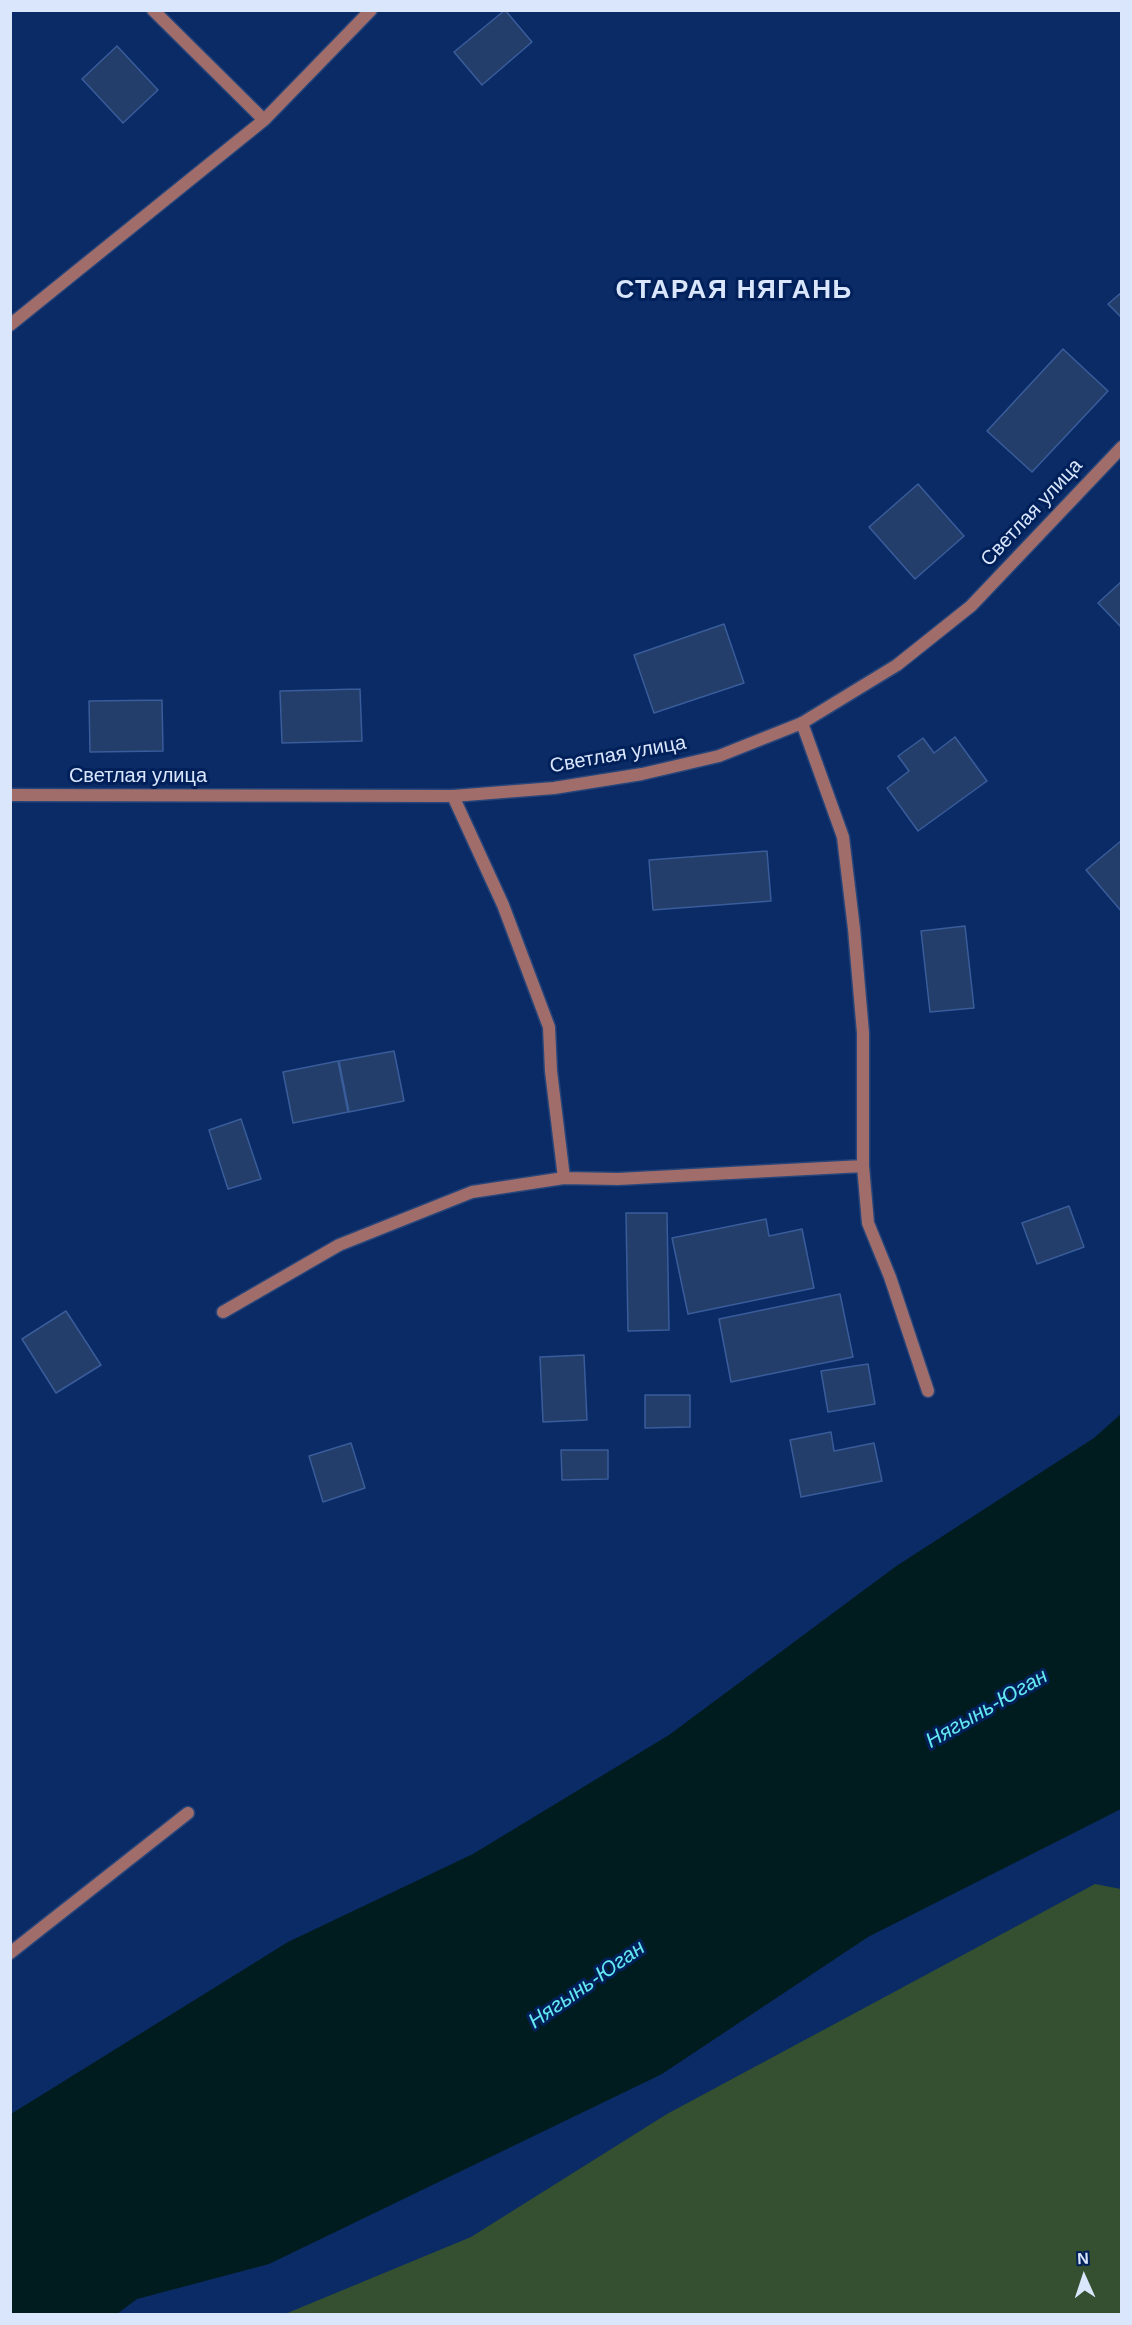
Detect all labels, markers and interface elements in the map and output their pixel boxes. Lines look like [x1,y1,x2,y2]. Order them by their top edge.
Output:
district label: СТАРАЯ НЯГАНЬ [615,275,853,307]
street label: Светлая улица [976,454,1088,572]
street label: Светлая улица [548,731,688,779]
street label: Светлая улица [69,764,207,788]
water label: Нягынь-Юган [922,1664,1052,1754]
water label: Нягынь-Юган [524,1935,650,2035]
north arrow [1054,2247,1114,2307]
text: N [1077,2250,1089,2267]

